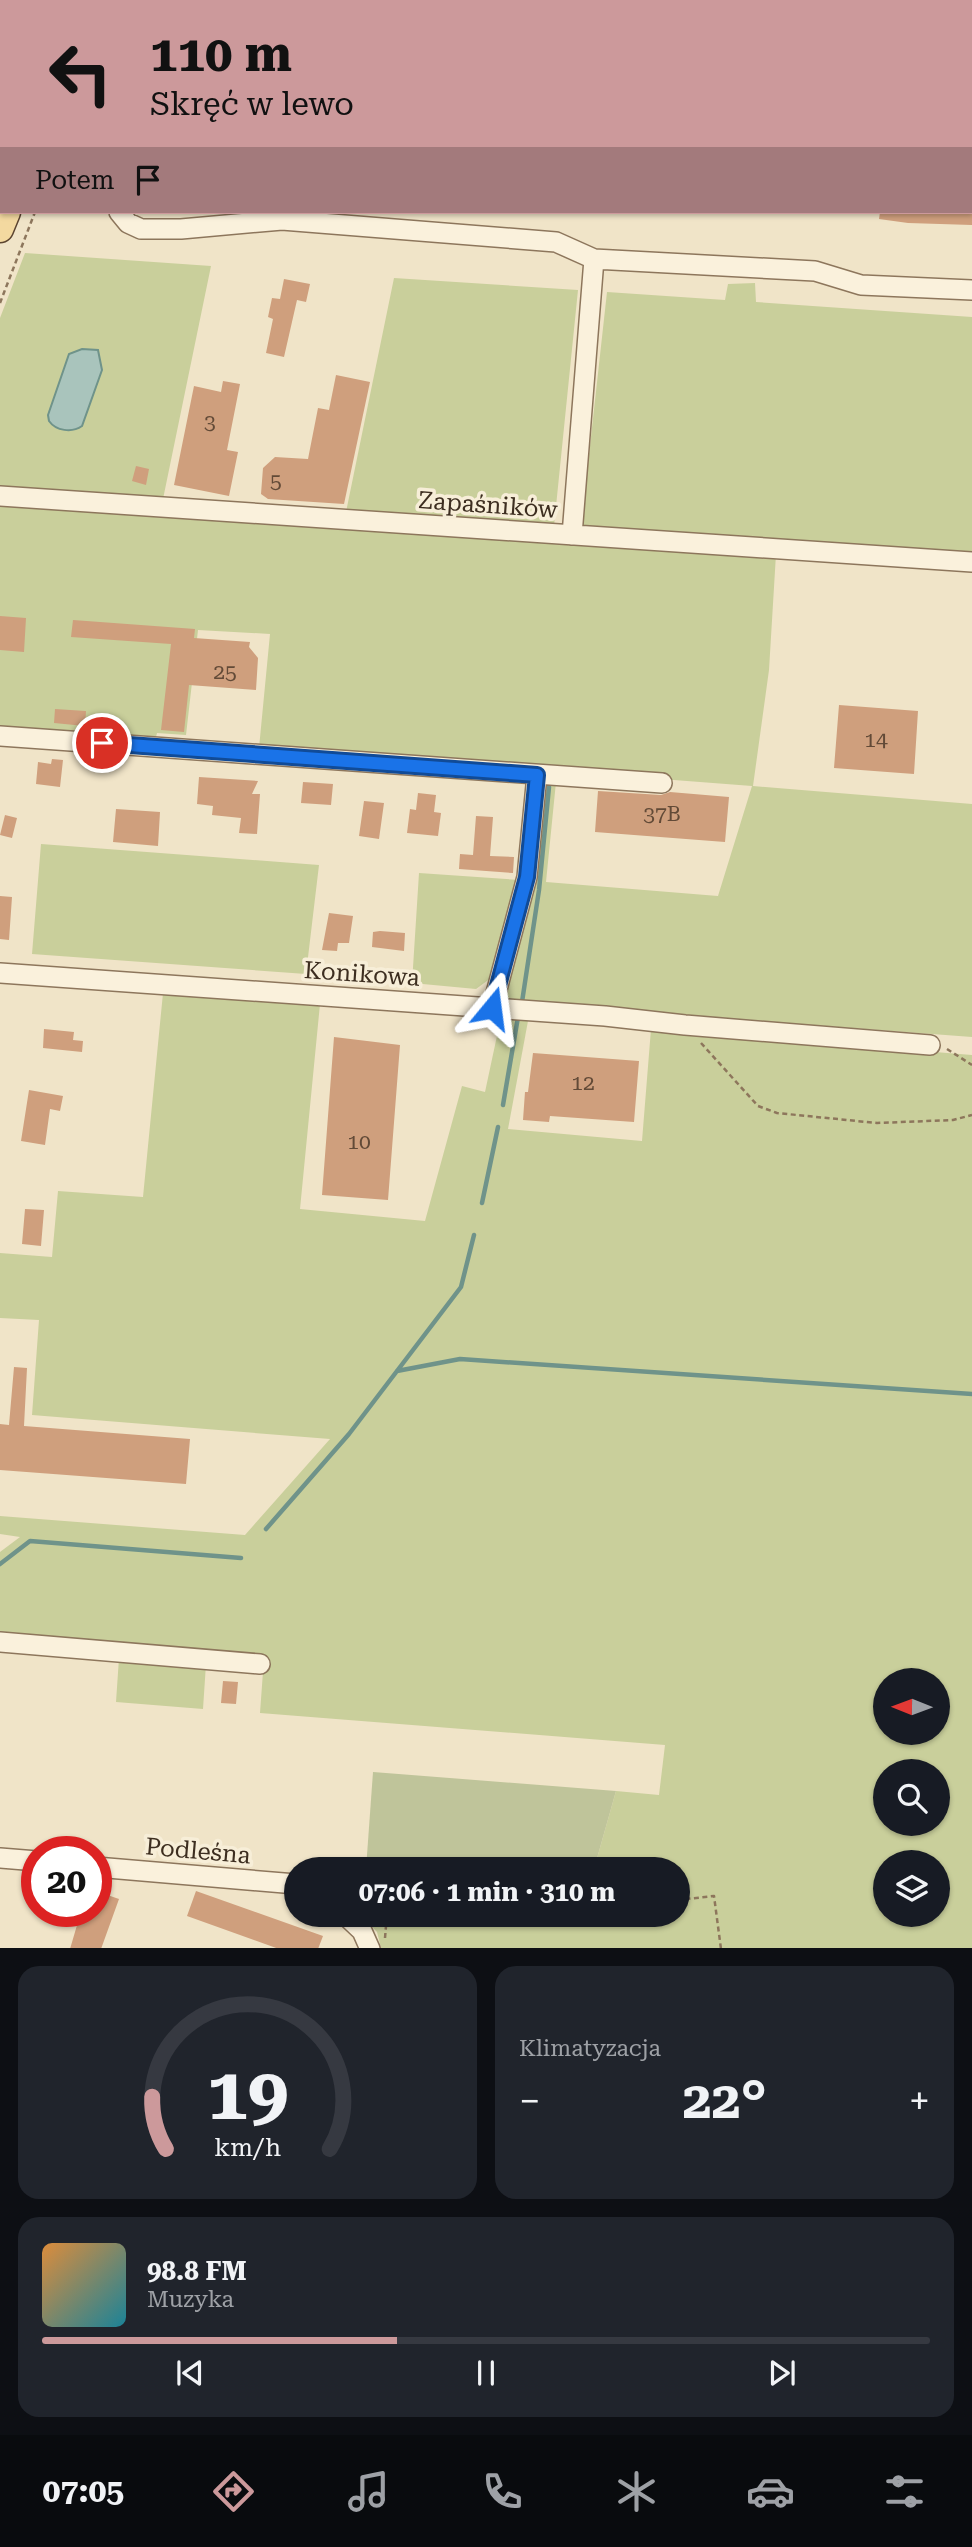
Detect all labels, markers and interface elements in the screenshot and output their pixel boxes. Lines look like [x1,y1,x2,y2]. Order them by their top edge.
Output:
text: 110 m [150,26,292,83]
icon: left [35,28,126,119]
text: Skręć w lewo [150,85,354,123]
icon: arrive [129,161,167,199]
text: Potem [35,165,115,195]
house number: 3 [204,410,216,434]
house number: 5 [270,469,282,493]
street label: Zapaśników [417,486,559,524]
house number: 25 [213,660,237,684]
pin [72,713,132,773]
icon: arrive [83,724,121,762]
house number: 14 [864,728,888,752]
house number: 37B [643,802,681,826]
street label: Konikowa [303,956,421,992]
position arrow [455,971,529,1045]
house number: 12 [571,1071,595,1095]
house number: 10 [347,1130,371,1154]
north arrow [873,1668,950,1745]
map controls [873,1668,950,1927]
button: search [873,1759,950,1836]
street label: Podleśna [144,1832,252,1870]
speed limit sign: 20 [21,1836,112,1927]
button: layers [873,1850,950,1927]
text: 07:06 · 1 min · 310 m [359,1877,615,1907]
text: Klimatyzacja [519,2035,661,2062]
text: 19 [207,2052,288,2137]
text: 22° [682,2070,767,2131]
text: − [519,2079,540,2123]
text: + [909,2079,930,2123]
text: km/h [214,2132,281,2161]
text: 98.8 FM [147,2256,247,2286]
text: Muzyka [147,2286,234,2313]
icon: previous [171,2354,209,2392]
icon: pause [467,2354,505,2392]
icon: next [763,2354,801,2392]
icon: directions [209,2467,258,2516]
icon: music [344,2467,393,2516]
icon: phone [478,2467,527,2516]
icon: climate [612,2467,661,2516]
icon: car [746,2467,795,2516]
icon: filters [880,2467,929,2516]
text: 07:05 [43,2472,124,2510]

